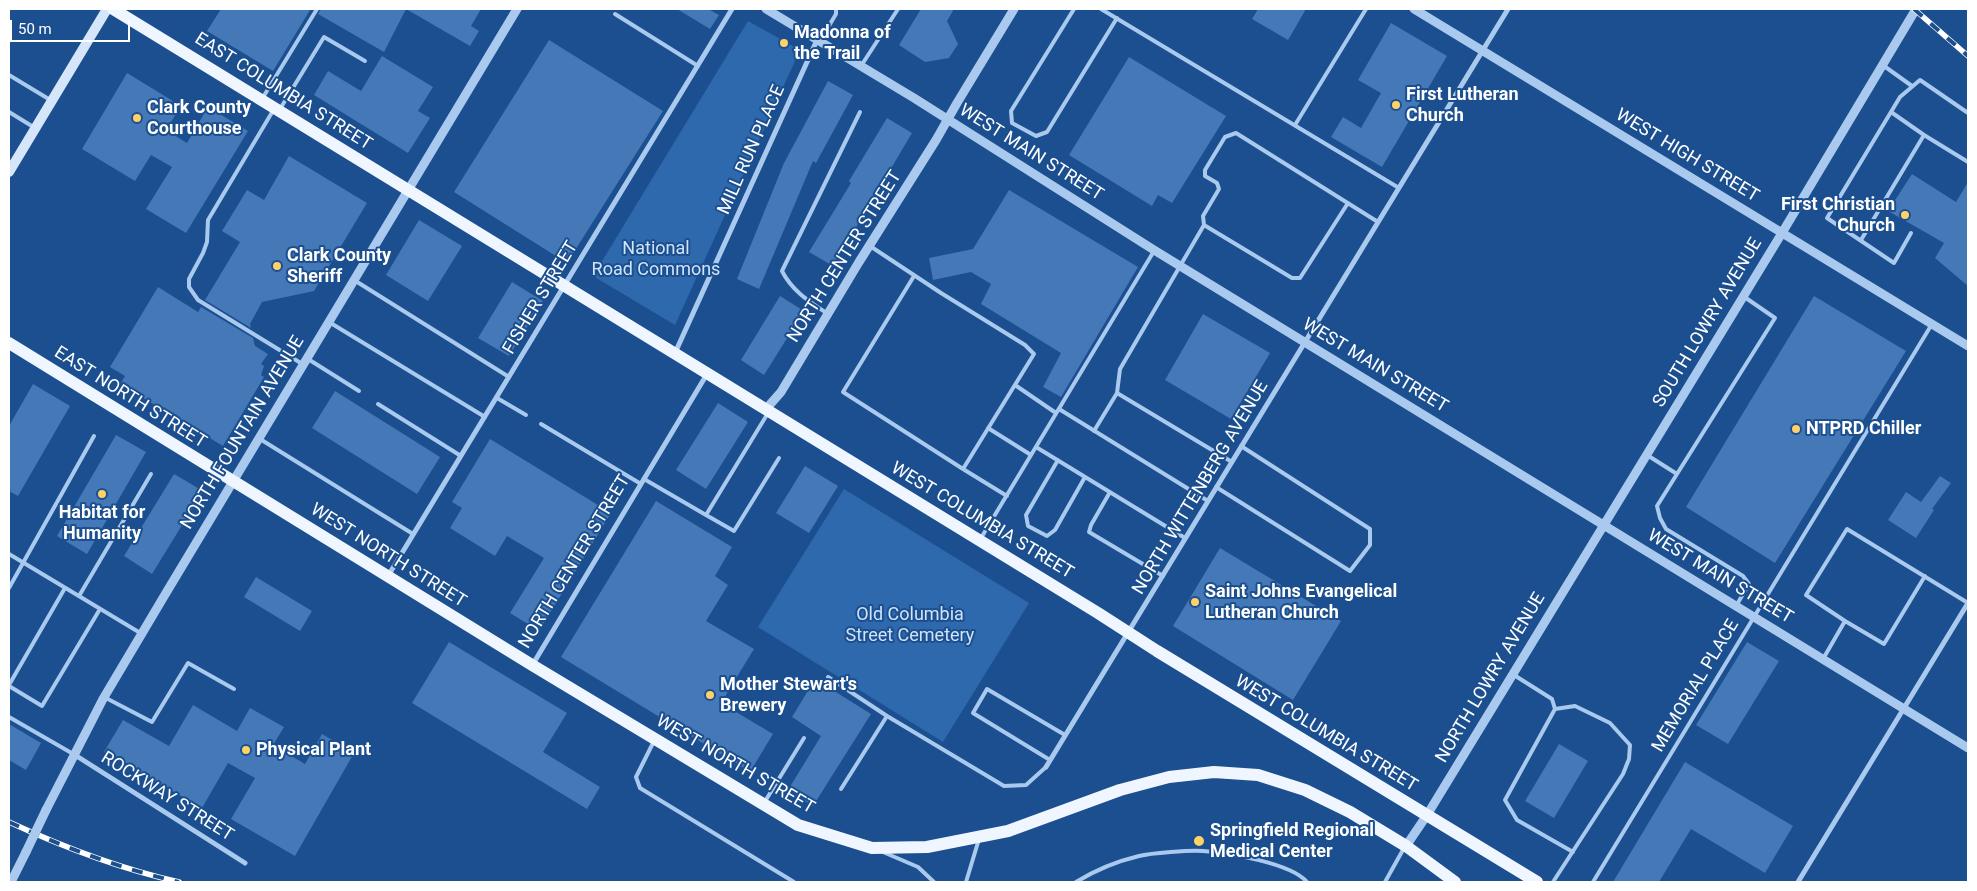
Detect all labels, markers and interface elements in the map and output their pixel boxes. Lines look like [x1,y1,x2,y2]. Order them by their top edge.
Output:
scale bar [12,10,132,42]
text: 50 m [18,20,52,38]
place label: Madonna of the Trail [794,22,891,64]
street label: EAST COLUMBIA STREET [190,29,376,155]
marker: Madonna of the Trail [778,37,790,49]
street label: MILL RUN PLACE [714,82,790,218]
place label: First Lutheran Church [1406,84,1519,126]
place label: Clark County Courthouse [147,97,251,140]
marker: First Lutheran Church [1390,99,1402,111]
street label: WEST MAIN STREET [955,100,1107,206]
street label: WEST HIGH STREET [1611,105,1763,207]
marker: Clark County Courthouse [131,112,143,124]
street label: NORTH CENTER STREET [783,167,907,347]
place label: First Christian Church [1781,194,1895,236]
marker: First Christian Church [1899,209,1911,221]
street label: SOUTH LOWRY AVENUE [1649,234,1767,412]
street label: FISHER STREET [499,238,583,358]
park label: National Road Commons [592,238,720,280]
place label: Clark County Sheriff [287,245,391,288]
marker: Clark County Sheriff [271,260,283,272]
street label: WEST MAIN STREET [1298,314,1452,418]
street label: NORTH FOUNTAIN AVENUE [177,332,309,534]
street label: EAST NORTH STREET [50,342,210,454]
street label: NORTH WITTENBERG AVENUE [1128,377,1274,599]
place label: NTPRD Chiller [1806,418,1921,440]
marker: NTPRD Chiller [1790,423,1802,435]
street label: WEST COLUMBIA STREET [887,458,1077,584]
street label: NORTH CENTER STREET [515,471,635,653]
marker: Habitat for Humanity [96,488,108,500]
street label: WEST NORTH STREET [306,499,470,613]
place label: Habitat for Humanity [59,502,145,544]
street label: WEST MAIN STREET [1643,525,1797,629]
place label: Saint Johns Evangelical Lutheran Church [1205,581,1397,624]
street label: NORTH LOWRY AVENUE [1432,589,1550,767]
marker: Saint Johns Evangelical Lutheran Church [1189,596,1201,608]
park label: Old Columbia Street Cemetery [846,604,974,646]
street label: MEMORIAL PLACE [1648,616,1744,756]
street label: WEST COLUMBIA STREET [1231,671,1421,797]
place label: Mother Stewart's Brewery [720,674,857,716]
marker: Mother Stewart's Brewery [704,689,716,701]
street label: WEST NORTH STREET [652,711,818,819]
place label: Physical Plant [256,739,371,761]
marker: Physical Plant [240,744,252,756]
street label: ROCKWAY STREET [97,748,237,846]
place label: Springfield Regional Medical Center [1210,820,1374,862]
marker: Springfield Regional Medical Center [1192,834,1206,848]

